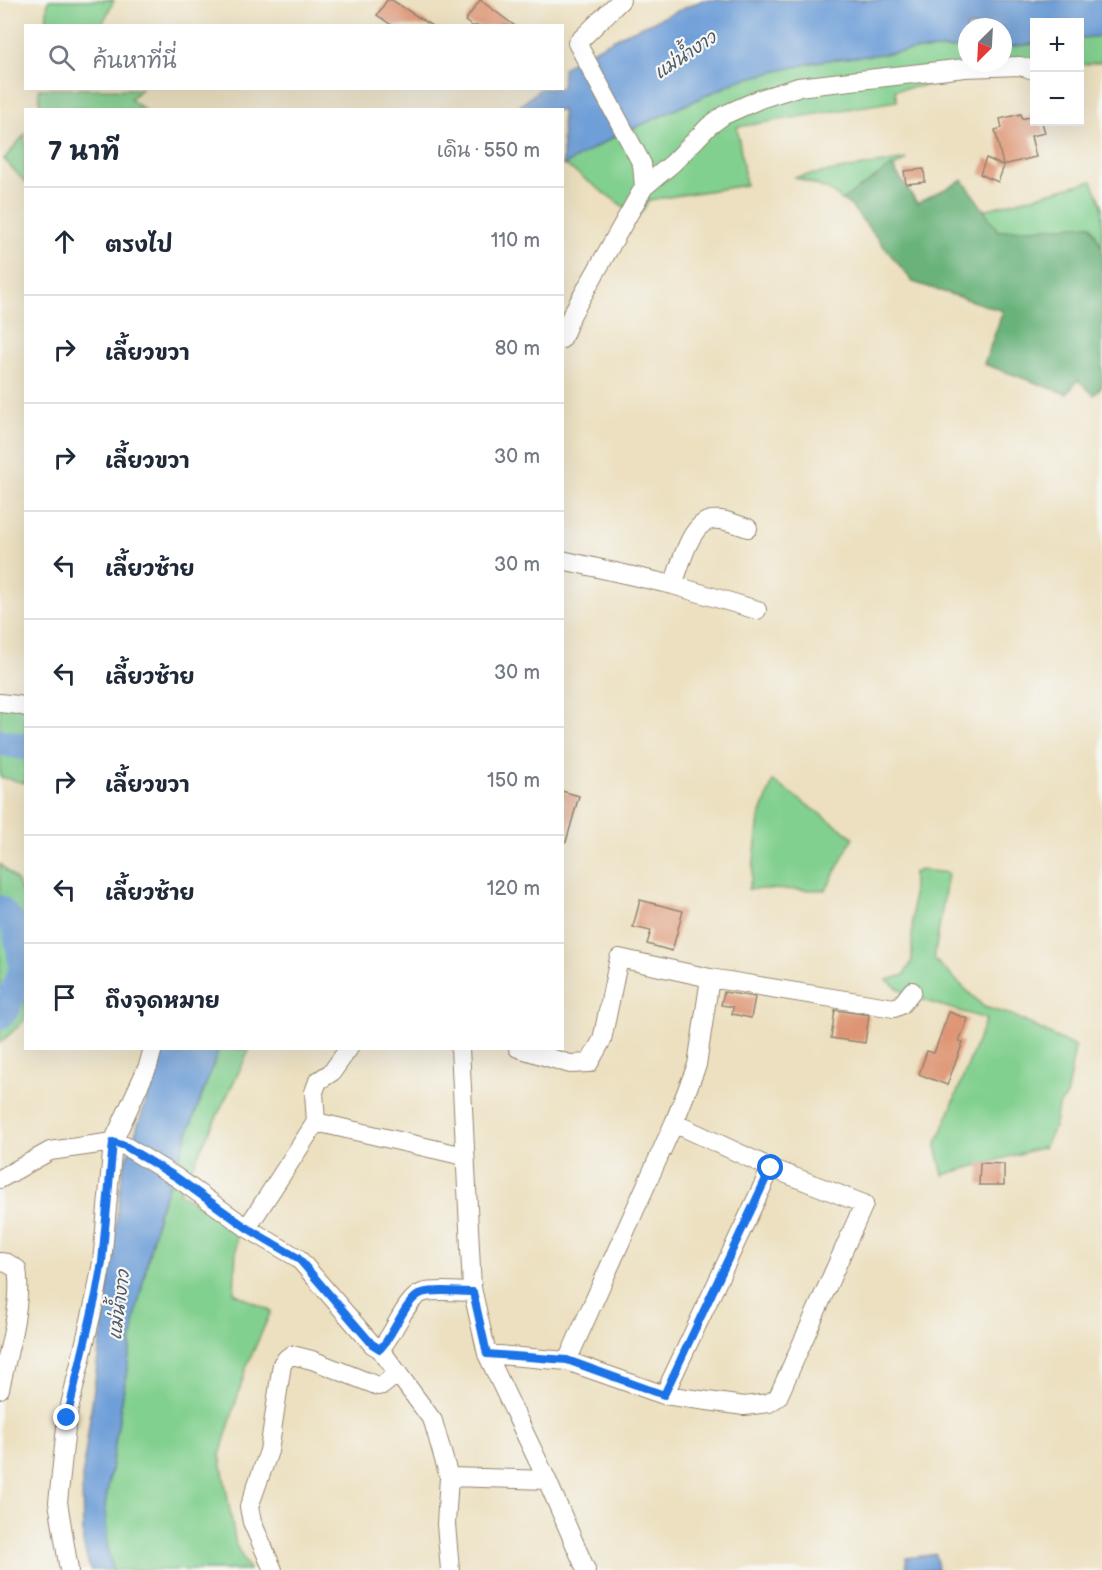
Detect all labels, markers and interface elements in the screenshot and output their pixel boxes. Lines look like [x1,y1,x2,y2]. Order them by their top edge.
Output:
north arrow [958,18,1012,72]
map controls [1030,18,1084,126]
button: + [1030,18,1084,72]
water label: แม่น้ำงาว [646,20,722,84]
search box [24,24,564,90]
icon: search [45,41,78,74]
text: ค้นหาที่นี่ [93,48,177,75]
button: − [1030,72,1084,126]
text: 7 นาที [48,137,119,168]
text: เดิน · 550 m [437,139,540,163]
icon: ahead [48,225,81,258]
text: 110 m [491,229,540,253]
text: ตรงไป [105,232,173,259]
icon: right [48,333,81,366]
text: 80 m [495,337,540,361]
text: เลี้ยวขวา [105,340,189,367]
icon: right [48,441,81,474]
text: 30 m [494,445,540,469]
text: เลี้ยวขวา [105,448,189,475]
icon: left [48,549,81,582]
text: 30 m [494,553,540,577]
text: เลี้ยวซ้าย [105,556,195,583]
icon: left [48,657,81,690]
text: 30 m [494,661,540,685]
text: เลี้ยวซ้าย [105,664,195,691]
icon: right [48,765,81,798]
text: 150 m [487,769,540,793]
text: เลี้ยวขวา [105,772,189,799]
icon: left [48,873,81,906]
text: 120 m [487,877,540,901]
text: เลี้ยวซ้าย [105,880,195,907]
icon: arrive [48,981,81,1014]
text: ถึงจุดหมาย [105,988,220,1015]
route start [757,1154,783,1180]
water label: แม่น้ำงาว [98,1266,134,1341]
route end [53,1404,79,1430]

